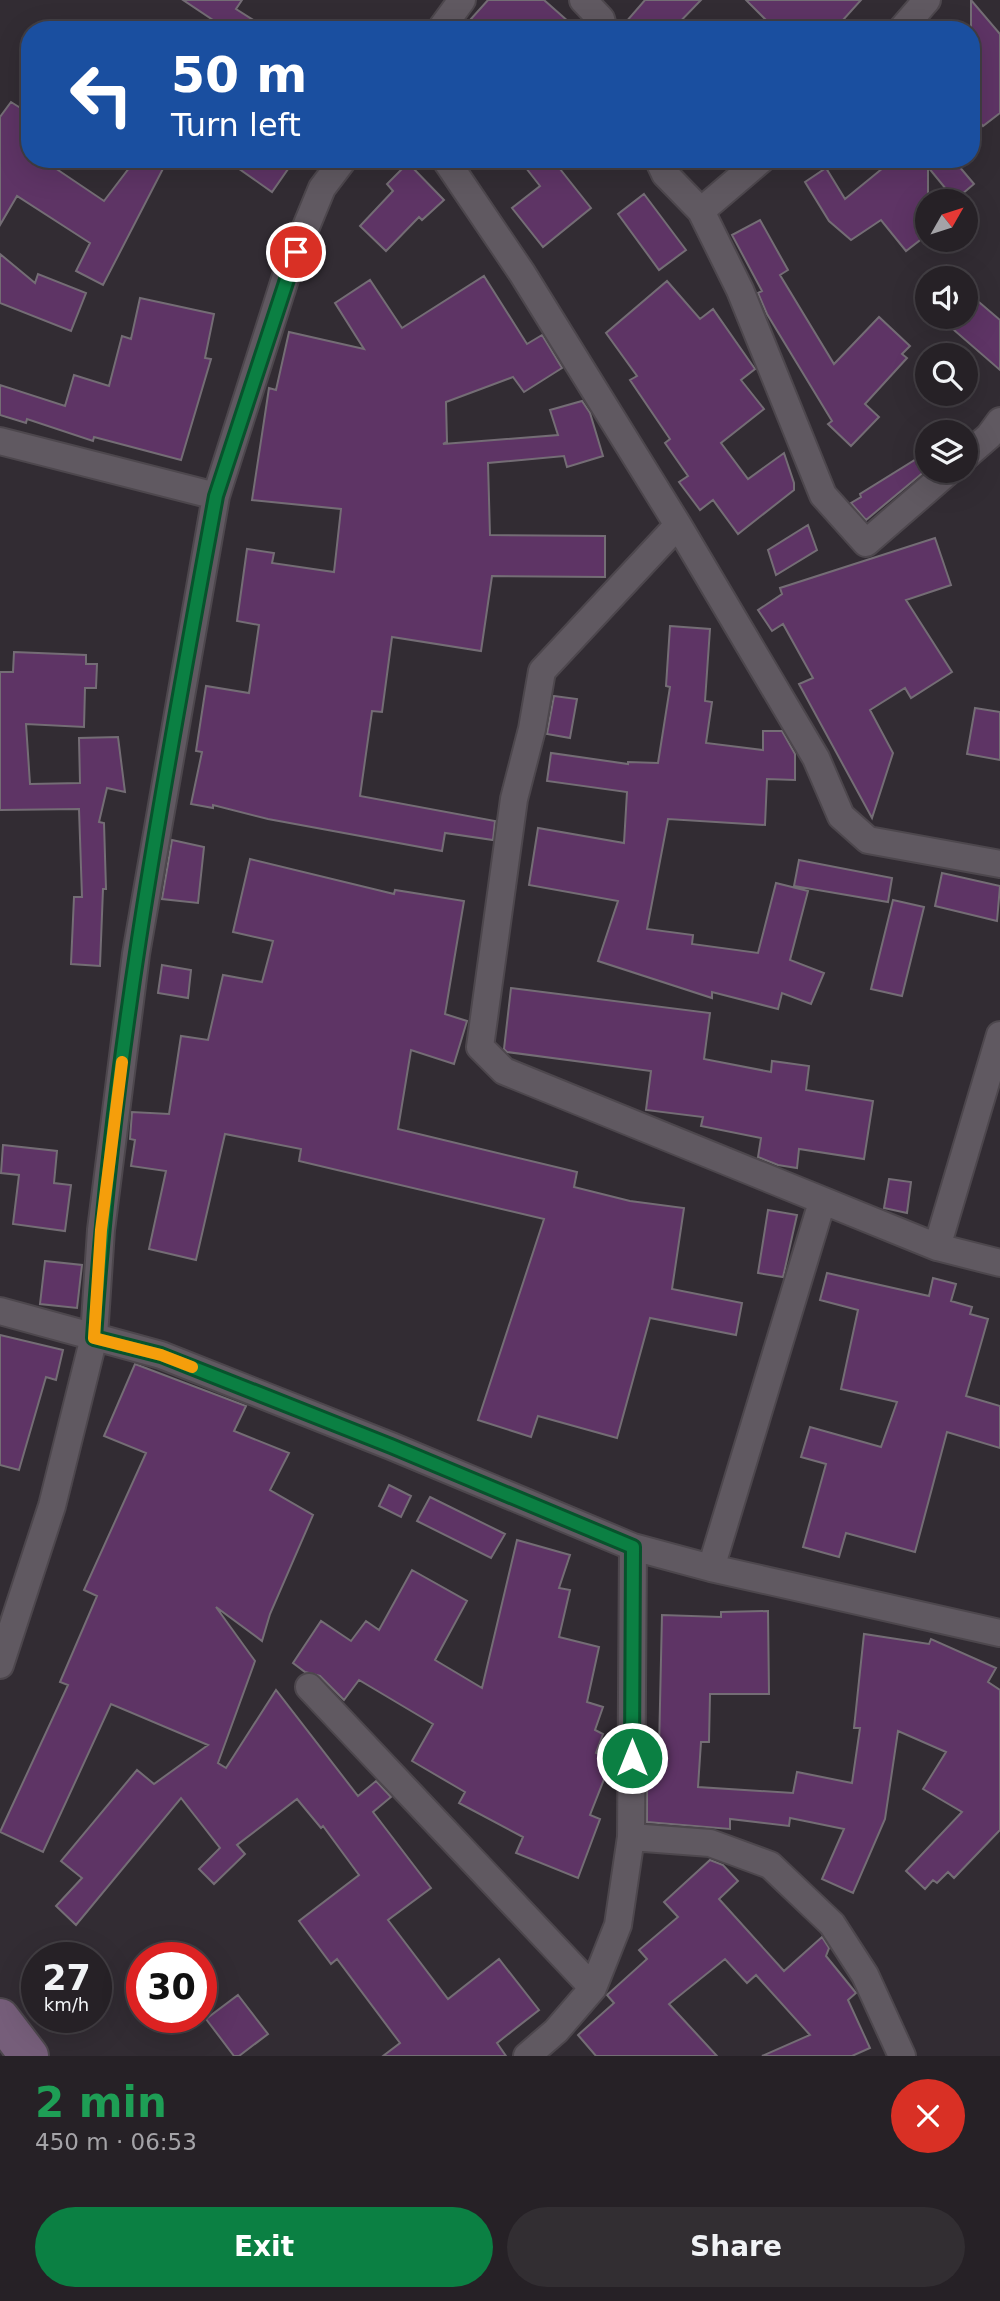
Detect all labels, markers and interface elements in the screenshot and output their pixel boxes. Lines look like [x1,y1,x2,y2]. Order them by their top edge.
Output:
text: 50 m [171,47,307,104]
icon: left [56,49,147,140]
text: Turn left [171,106,301,144]
north arrow [915,189,978,252]
map controls [915,189,978,483]
pin [266,222,326,282]
icon: arrive [277,233,315,271]
button: sound [915,266,978,329]
button: search [915,343,978,406]
button: layers [915,420,978,483]
position arrow [595,1721,669,1795]
speed limit sign: 30 [126,1942,217,2033]
text: 27 [42,1958,91,1998]
text: km/h [44,1994,89,2015]
text: 2 min [35,2078,167,2127]
button: close [891,2079,965,2153]
text: 450 m · 06:53 [35,2129,197,2155]
button: Exit [35,2207,493,2287]
button: Share [507,2207,965,2287]

